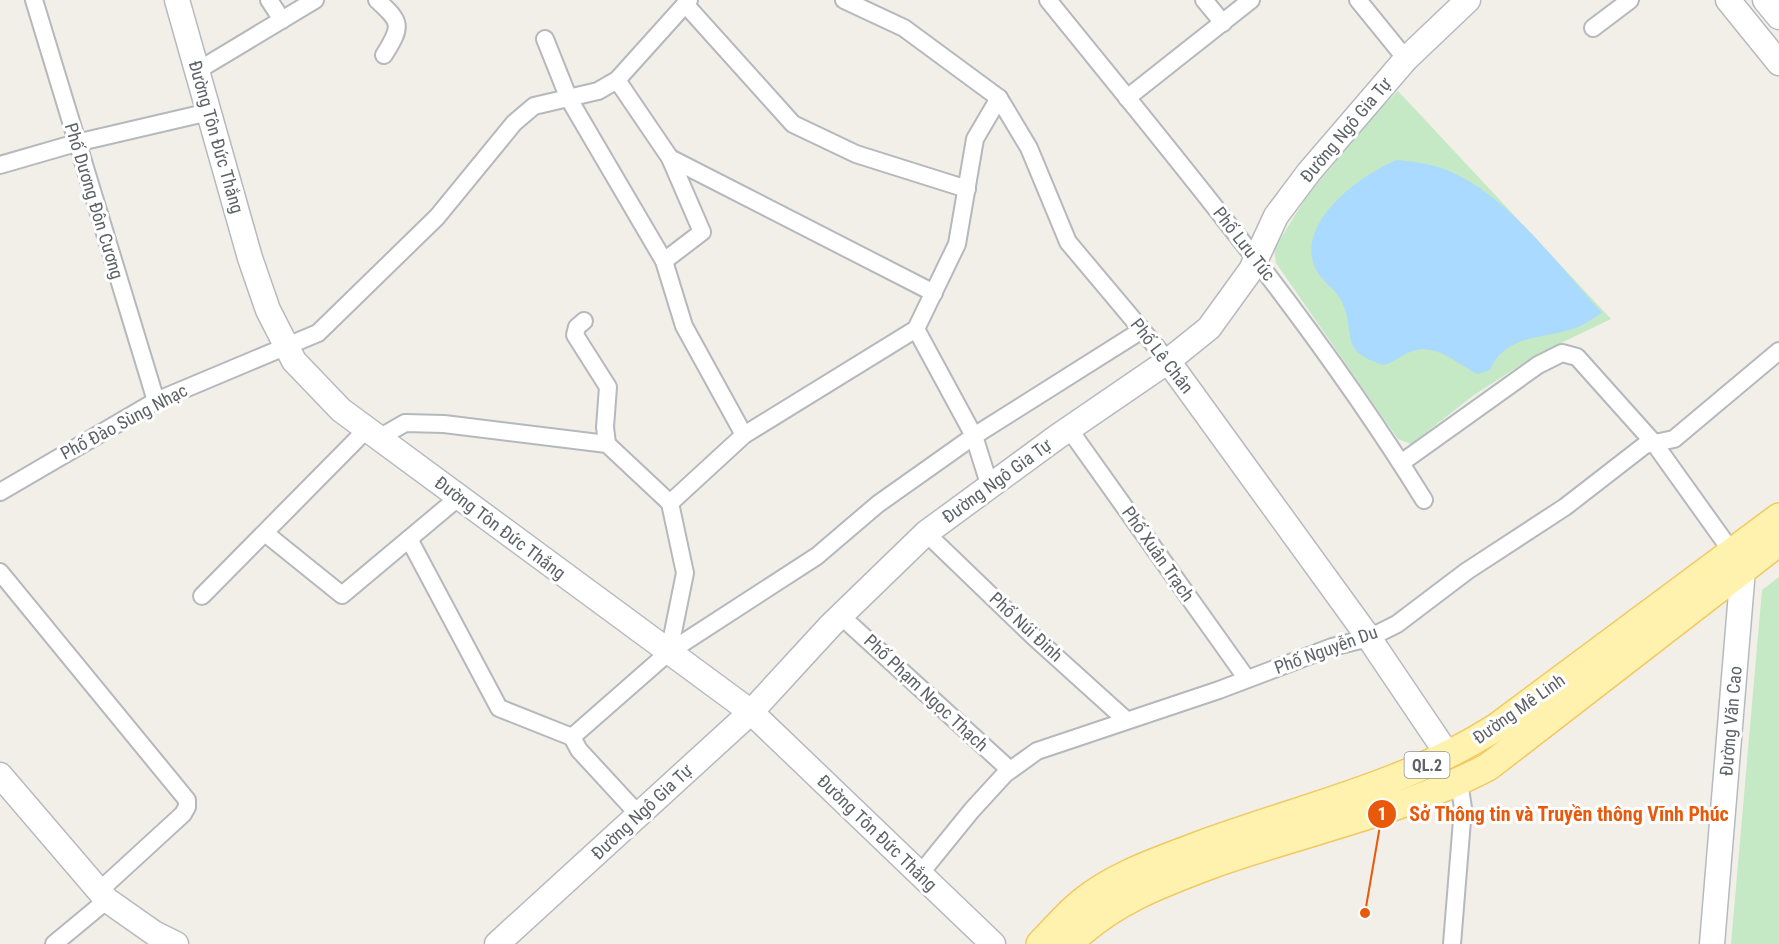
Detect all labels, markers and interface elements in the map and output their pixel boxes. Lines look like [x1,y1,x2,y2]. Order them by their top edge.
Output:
street label: Đường Tôn Đức Thắng [185,58,248,216]
street label: Đường Ngô Gia Tự [1296,73,1396,186]
street label: Phố Dương Đôn Cương [61,120,128,281]
street label: Phố Lưu Túc [1209,203,1280,285]
street label: Phố Lê Chân [1127,314,1198,397]
street label: Phố Đào Sùng Nhạc [57,379,191,464]
street label: Đường Ngô Gia Tự [938,434,1056,527]
street label: Đường Tôn Đức Thắng [431,472,570,584]
street label: Phố Xuân Trạch [1118,502,1199,605]
street label: Phố Núi Đinh [986,588,1067,666]
street label: Phố Nguyễn Du [1271,621,1380,678]
street label: Phố Phạm Ngọc Thạch [860,630,993,755]
street label: Đường Văn Cao [1715,665,1746,777]
street label: Đường Mê Linh [1469,669,1569,748]
road number: QL.2 [1404,752,1450,778]
street label: Đường Ngô Gia Tự [587,760,696,864]
street label: Đường Tôn Đức Thắng [813,770,941,895]
callout: Sở Thông tin và Truyền thông Vĩnh Phúc [1367,795,1741,833]
text: Sở Thông tin và Truyền thông Vĩnh Phúc [1409,802,1729,826]
text: 1 [1377,803,1387,824]

